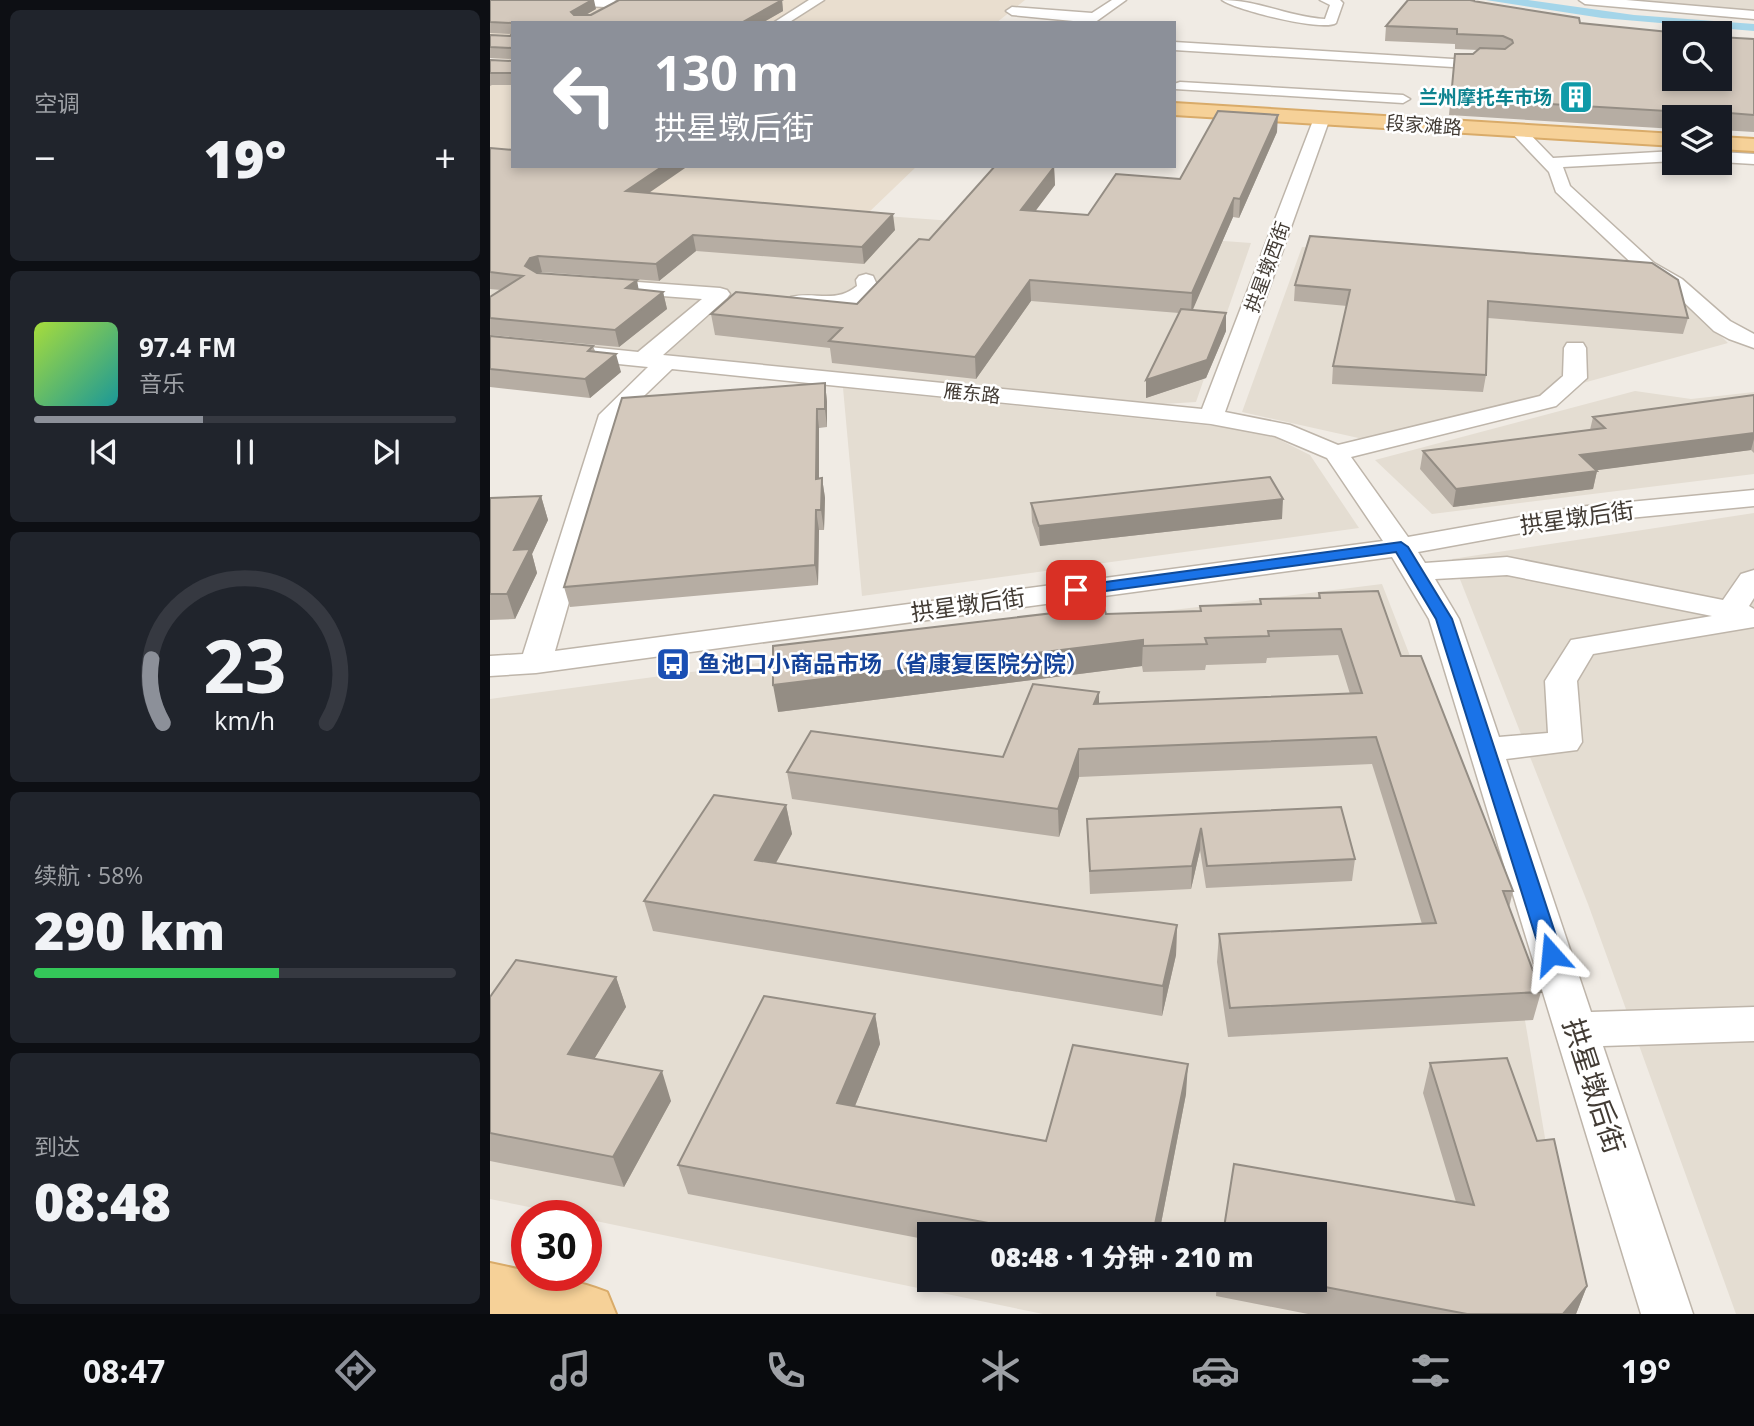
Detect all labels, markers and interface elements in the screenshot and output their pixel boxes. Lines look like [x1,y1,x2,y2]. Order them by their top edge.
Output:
map controls [1662,21,1732,175]
button: search [1662,21,1732,91]
text: 130 m [654,39,799,105]
icon: left [539,49,630,140]
building icon: 兰州摩托车市场 [1557,78,1595,116]
place label: 兰州摩托车市场 [1419,84,1552,110]
text: 空调 [34,87,80,119]
text: 拱星墩后街 [654,105,814,148]
button: layers [1662,105,1732,175]
street label: 段家滩路 [1385,109,1463,141]
text: 19° [204,122,286,193]
text: − [34,131,56,183]
text: + [434,131,456,183]
street label: 拱星墩西街 [1239,218,1295,316]
text: 97.4 FM [139,329,237,365]
text: 音乐 [139,367,185,399]
street label: 雁东路 [942,377,1002,409]
icon: previous [85,433,123,471]
icon: pause [226,433,264,471]
icon: next [367,433,405,471]
street label: 拱星墩后街 [1518,493,1636,541]
pin [1046,560,1106,620]
icon: arrive [1057,571,1095,609]
street label: 拱星墩后街 [909,580,1027,628]
text: 23 [203,615,287,714]
bus stop icon: 鱼池口小商品市场（省康复医院分院） [654,645,692,683]
place label: 鱼池口小商品市场（省康复医院分院） [698,647,1089,679]
text: km/h [215,703,275,737]
text: 续航 · 58% [34,859,143,891]
text: 290 km [34,894,225,965]
position arrow [1514,917,1588,991]
street label: 拱星墩后街 [1555,1013,1635,1158]
text: 到达 [34,1130,80,1162]
text: 08:48 [34,1165,171,1236]
speed limit sign: 30 [511,1200,602,1291]
text: 08:48 · 1 分钟 · 210 m [991,1239,1253,1275]
icon: directions [331,1346,380,1395]
icon: music [546,1346,595,1395]
icon: phone [761,1346,810,1395]
icon: climate [976,1346,1025,1395]
icon: car [1191,1346,1240,1395]
icon: filters [1406,1346,1455,1395]
text: 08:47 [83,1349,165,1392]
text: 19° [1621,1349,1671,1392]

